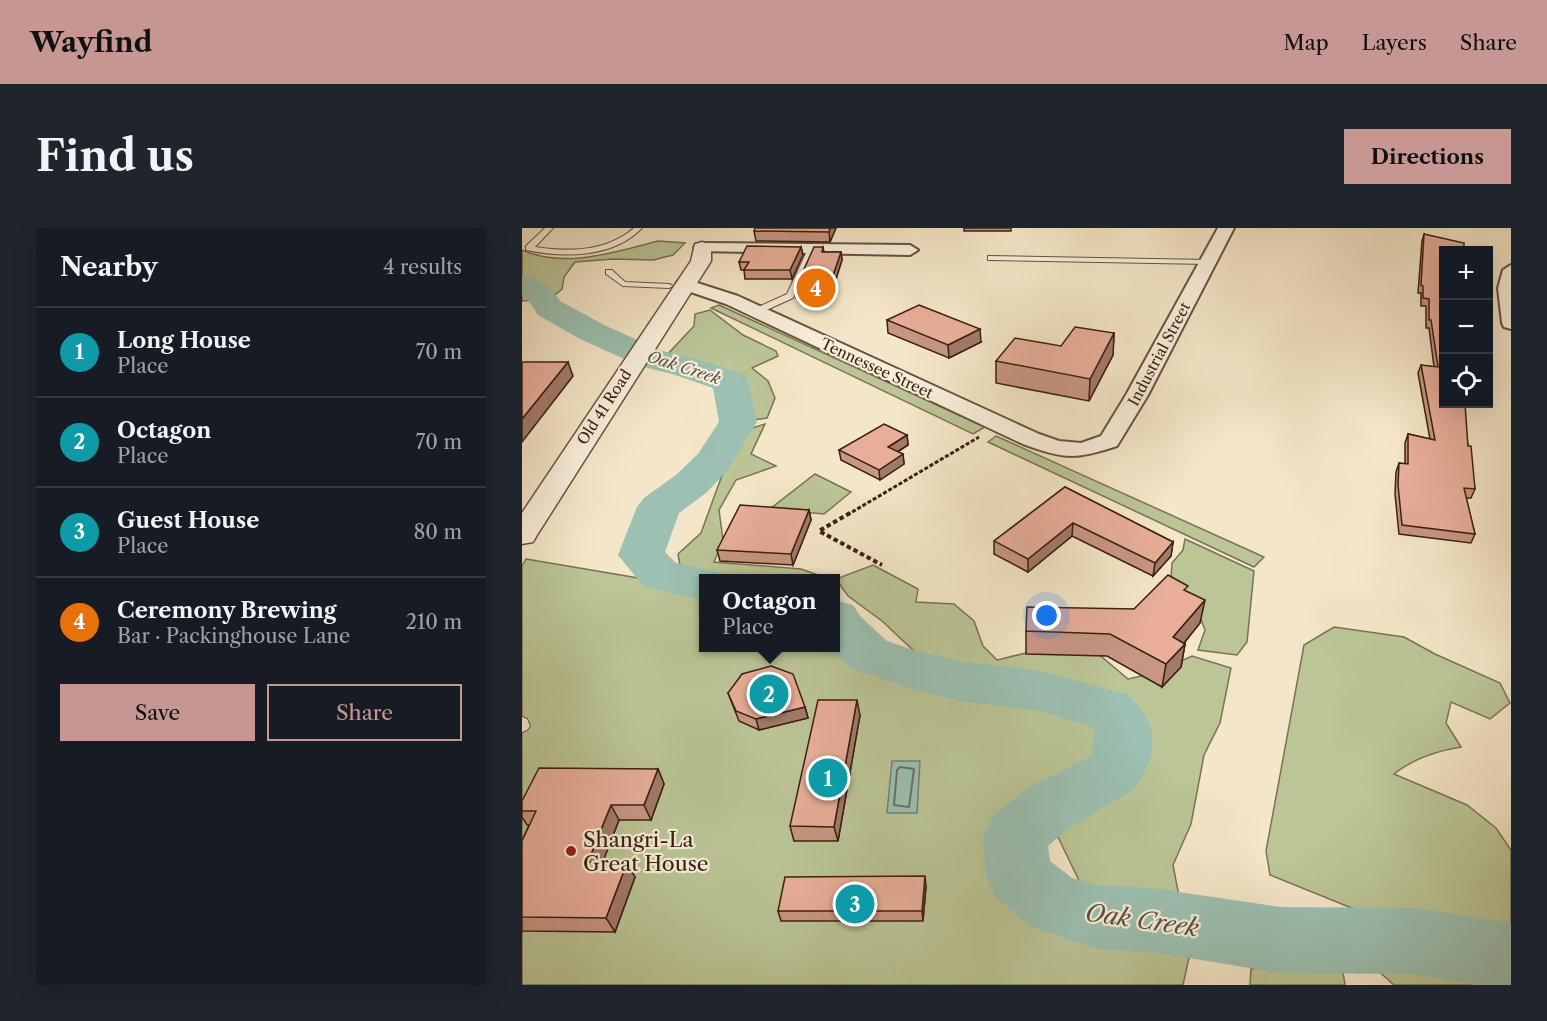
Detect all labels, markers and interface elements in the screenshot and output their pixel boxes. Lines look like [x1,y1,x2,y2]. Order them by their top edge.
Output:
text: Wayfind [30,25,152,59]
text: Map [1284,30,1329,55]
text: Layers [1362,30,1427,55]
text: Share [1460,30,1517,55]
button: Directions [1344,129,1511,184]
text: Find us [36,130,194,182]
map controls [1439,246,1493,408]
button: + [1439,246,1493,300]
text: Nearby [60,251,158,283]
text: 4 results [383,255,462,279]
pin: 4 [796,266,836,310]
street label: Industrial Street [1124,298,1195,409]
button: − [1439,300,1493,354]
text: Long House [117,327,251,354]
street label: Tennessee Street [818,334,937,403]
text: 1 [75,340,84,364]
text: 70 m [416,340,462,364]
water label: Oak Creek [645,346,724,389]
text: Place [117,354,168,378]
button: locate [1439,354,1493,408]
street label: Old 41 Road [573,366,635,448]
text: Octagon [117,417,211,444]
text: 2 [74,430,85,454]
text: 70 m [416,430,462,454]
text: Place [117,444,168,468]
text: Guest House [117,507,259,534]
text: 3 [74,520,85,544]
text: 80 m [414,520,462,544]
text: Place [117,534,168,558]
popup [699,574,840,652]
text: Octagon [722,588,817,615]
text: Ceremony Brewing [117,597,337,624]
your location [1032,601,1061,630]
text: 4 [74,610,85,634]
text: 210 m [405,610,462,634]
text: Place [722,615,774,639]
text: Bar · Packinghouse Lane [117,624,350,648]
pin: 2 [750,672,788,716]
button: Save [60,684,255,741]
button: Share [267,684,462,741]
pin: 1 [808,756,848,800]
place label: Shangri-La Great House [583,827,709,876]
marker: Shangri-La Great House [564,844,578,858]
pin: 3 [836,882,874,926]
water label: Oak Creek [1083,898,1201,942]

